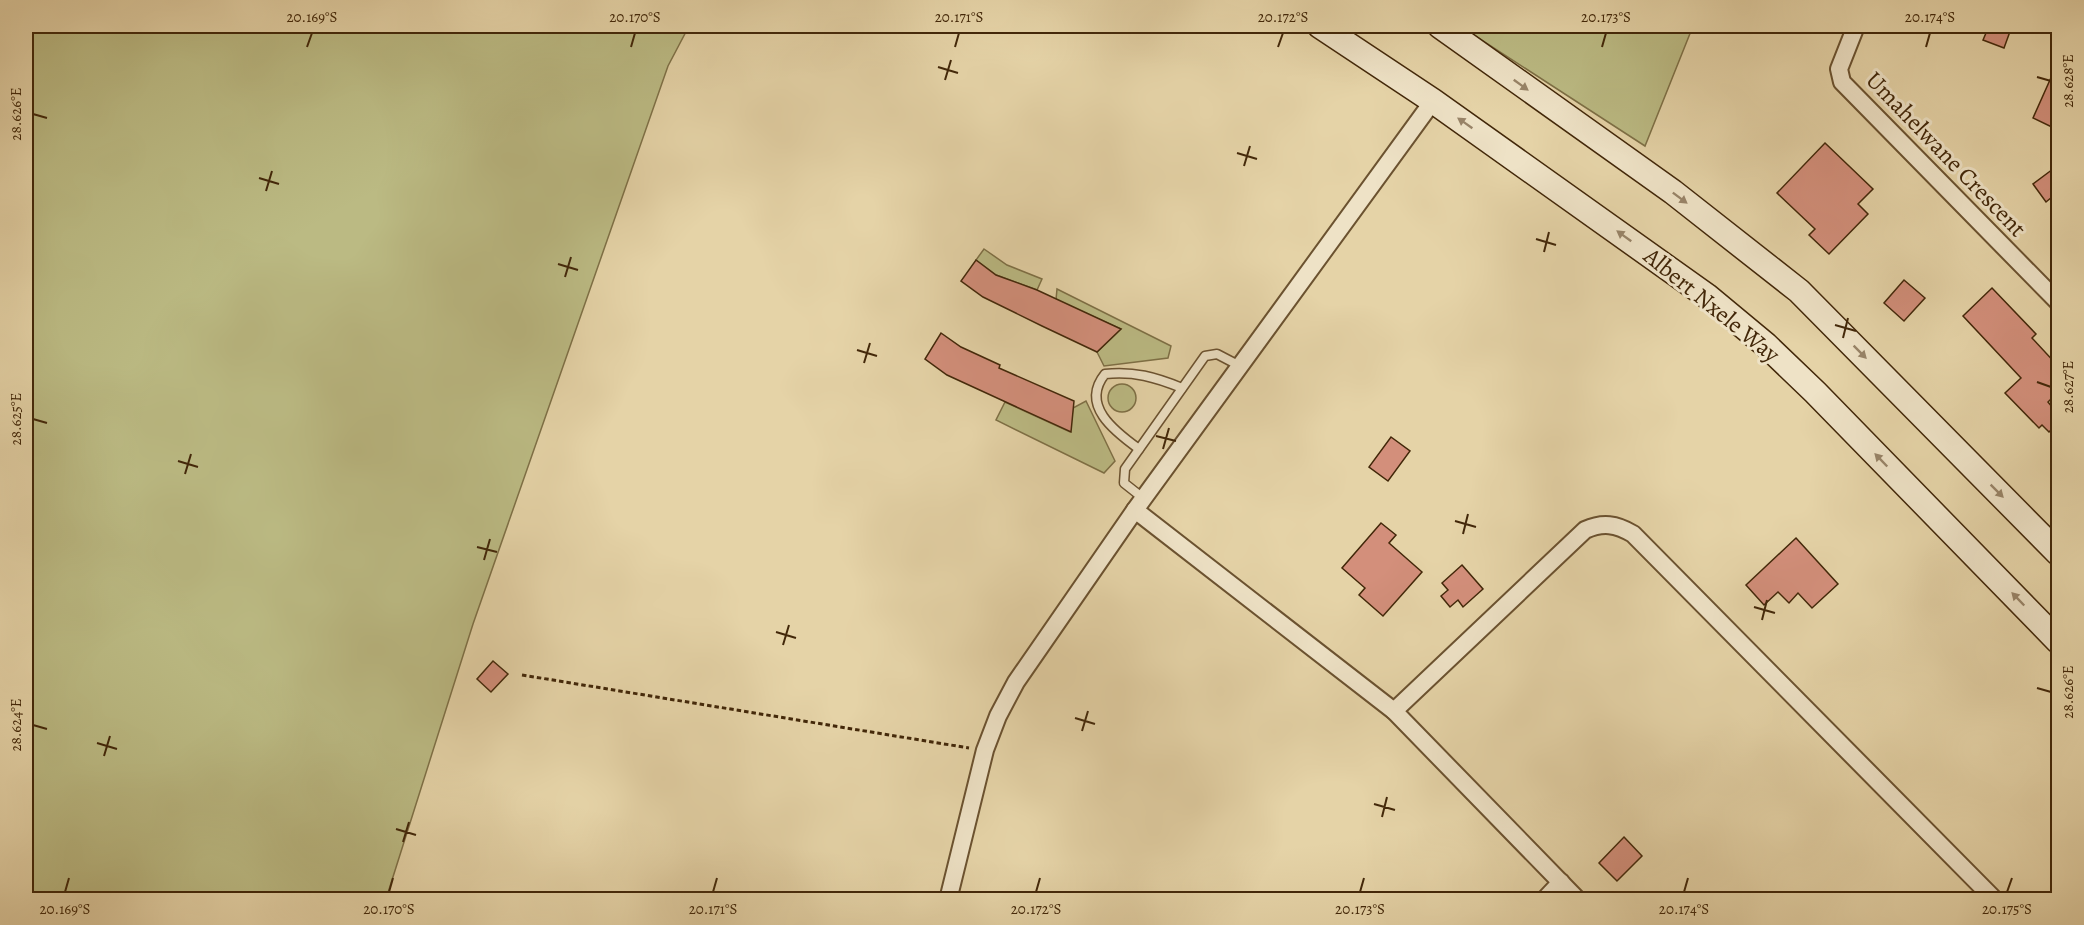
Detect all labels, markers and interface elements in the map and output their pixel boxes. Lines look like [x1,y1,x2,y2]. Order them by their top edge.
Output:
text: 20.169°S [286,7,338,27]
text: 20.170°S [609,7,661,27]
text: 20.171°S [935,7,983,27]
text: 20.172°S [1258,7,1308,27]
text: 20.173°S [1581,7,1631,27]
text: 20.174°S [1905,7,1955,27]
text: 28.628°E [2058,54,2078,108]
street label: Umahelwane Crescent [1859,64,2033,244]
one-way arrow [1513,79,1529,92]
text: 28.626°E [6,87,26,141]
one-way arrow [1457,117,1473,129]
one-way arrow [1672,192,1688,204]
one-way arrow [1616,230,1631,242]
street label: Albert Nxele Way [1637,240,1787,370]
one-way arrow [1852,344,1866,358]
text: 28.627°E [2058,361,2078,413]
text: 28.625°E [6,393,26,445]
one-way arrow [1874,452,1888,467]
one-way arrow [1989,483,2003,497]
one-way arrow [2011,593,2025,607]
text: 28.626°E [2058,665,2078,719]
text: 28.624°E [6,698,26,752]
text: 20.169°S [39,899,91,919]
text: 20.170°S [363,899,415,919]
text: 20.171°S [689,899,737,919]
text: 20.172°S [1011,899,1061,919]
text: 20.173°S [1335,899,1385,919]
text: 20.174°S [1659,899,1709,919]
text: 20.175°S [1982,899,2032,919]

